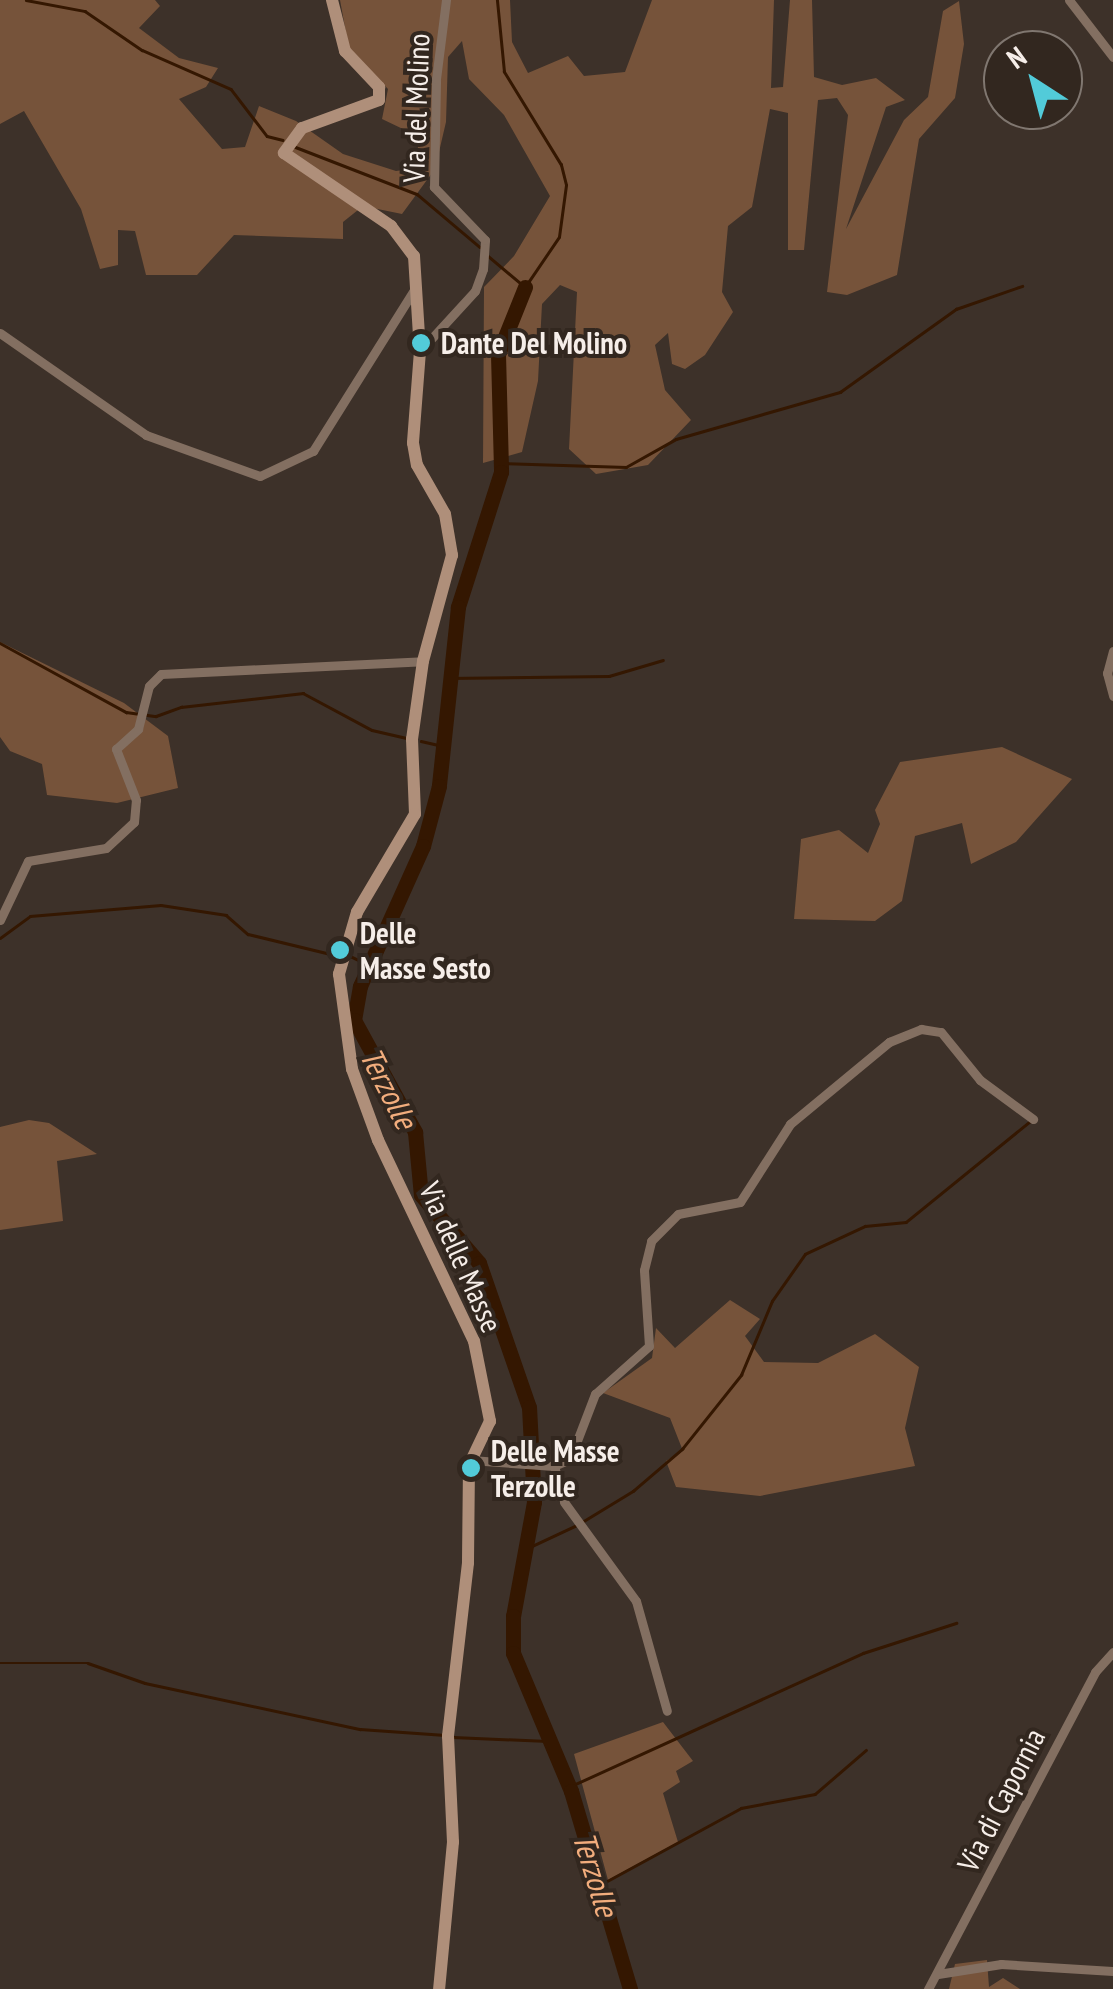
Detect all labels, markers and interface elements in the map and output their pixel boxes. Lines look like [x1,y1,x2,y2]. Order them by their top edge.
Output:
north arrow [983,30,1083,130]
street label: Via del Molino [395,33,437,183]
text: N [999,38,1033,76]
place label: Dante Del Molino [441,325,627,361]
marker: Dante Del Molino [410,332,432,354]
place label: Delle Masse Sesto [360,915,491,986]
marker: Delle Masse Sesto [329,939,351,961]
water label: Terzolle [352,1041,426,1135]
street label: Via delle Masse [412,1176,510,1338]
place label: Delle Masse Terzolle [491,1433,620,1504]
marker: Delle Masse Terzolle [460,1457,482,1479]
street label: Via di Capornia [950,1722,1052,1878]
water label: Terzolle [565,1827,627,1921]

